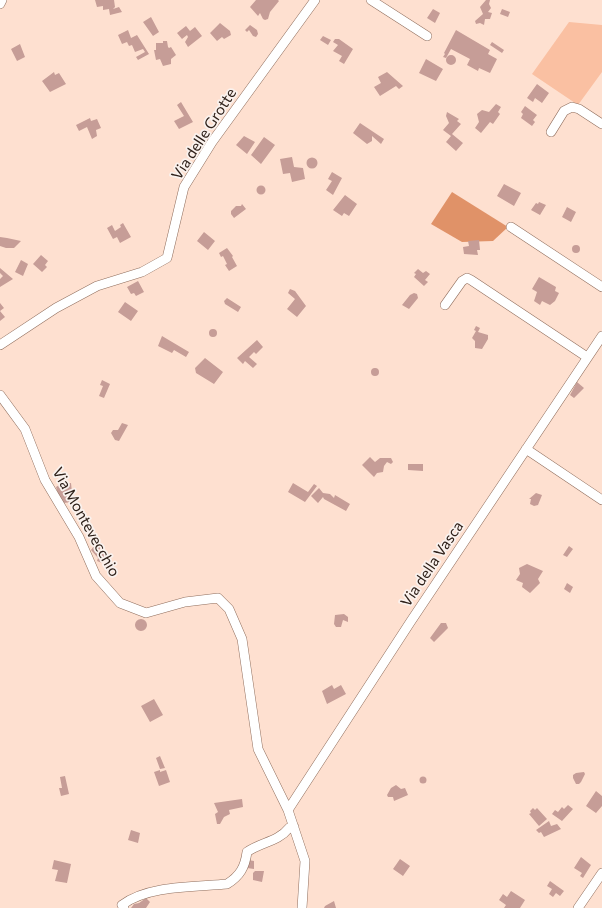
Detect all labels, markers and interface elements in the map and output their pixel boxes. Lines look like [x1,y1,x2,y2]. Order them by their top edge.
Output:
street label: Via delle Grotte [168,85,240,183]
street label: Via Montevecchio [49,464,123,580]
street label: Via della Vasca [397,518,467,610]

